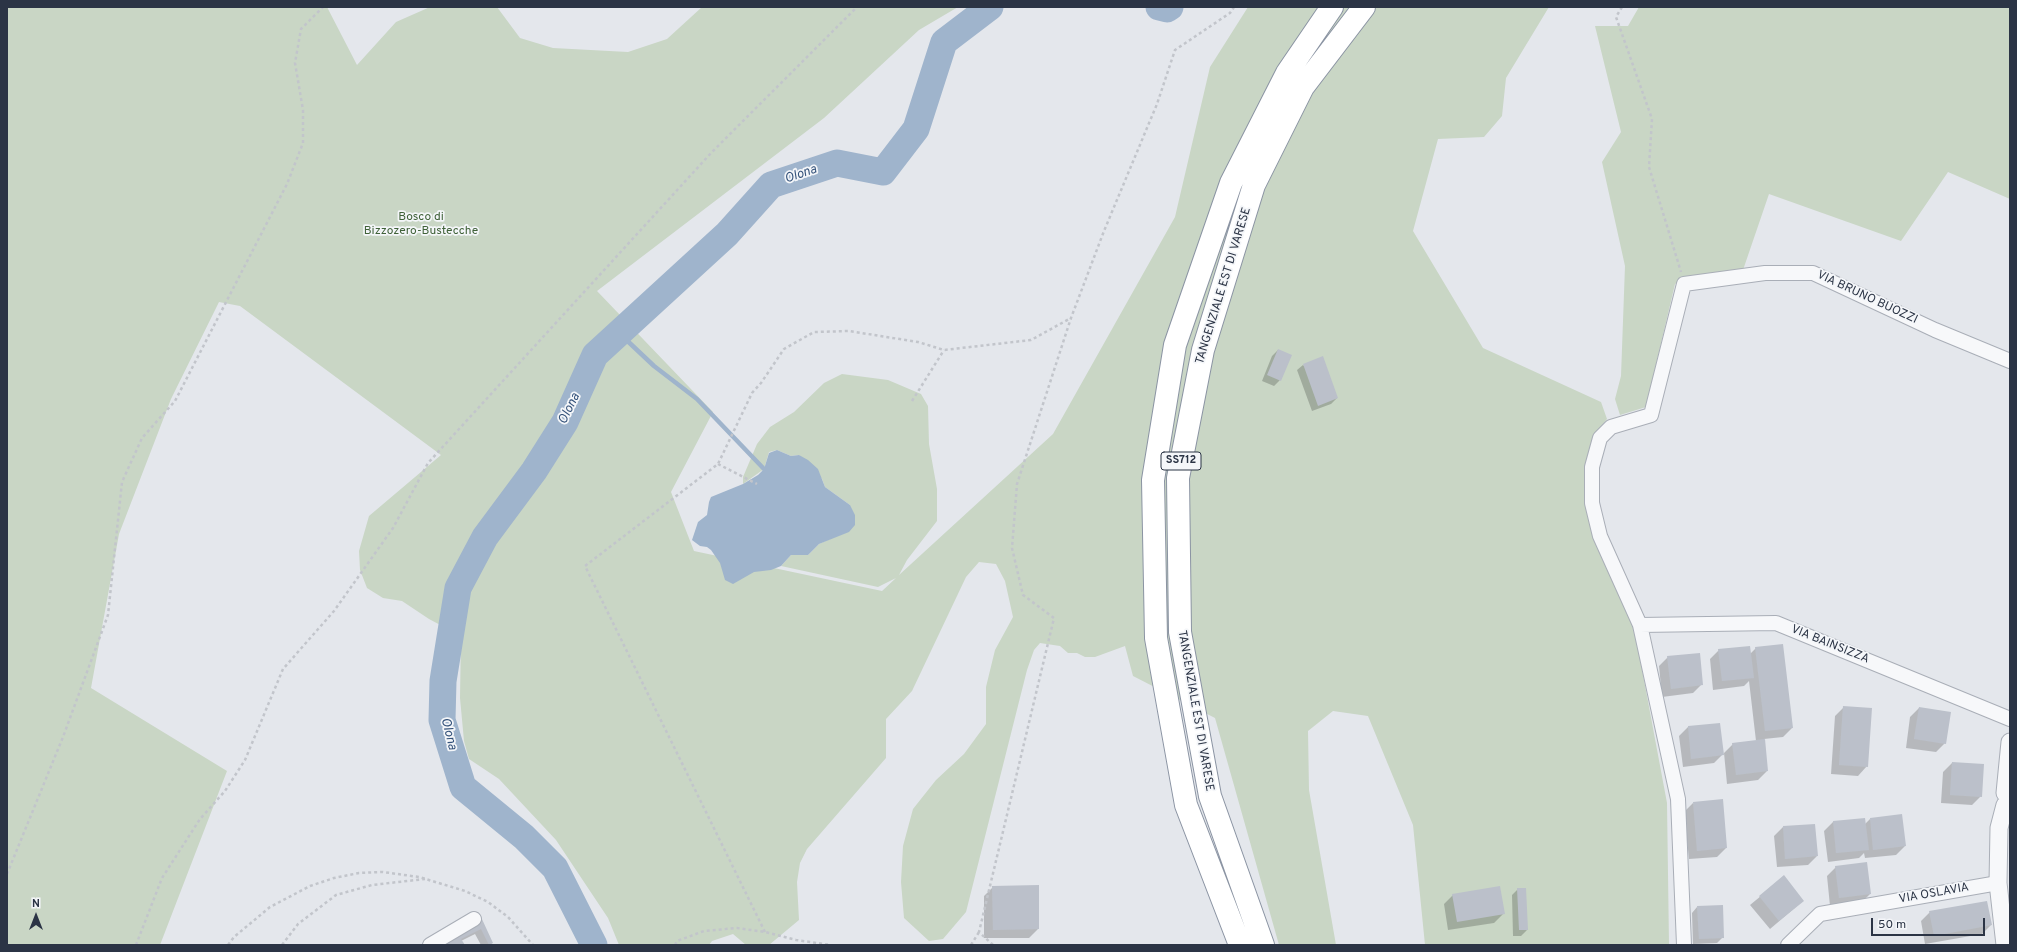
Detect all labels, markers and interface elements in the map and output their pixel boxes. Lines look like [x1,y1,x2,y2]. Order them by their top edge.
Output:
water label: Olona [783,162,819,188]
street label: TANGENZIALE EST DI VARESE [1193,206,1255,366]
park label: Bosco di Bizzozero-Bustecche [364,211,478,239]
street label: VIA BRUNO BUOZZI [1814,268,1920,328]
water label: Olona [556,391,584,427]
road number: SS712 [1161,452,1201,470]
street label: VIA BAINSIZZA [1789,623,1871,667]
street label: TANGENZIALE EST DI VARESE [1174,629,1216,793]
water label: Olona [436,716,460,752]
street label: VIA OSLAVIA [1898,881,1970,907]
north arrow [16,896,56,936]
text: N [32,897,40,911]
scale bar [1873,910,1987,936]
text: 50 m [1878,917,1906,933]

